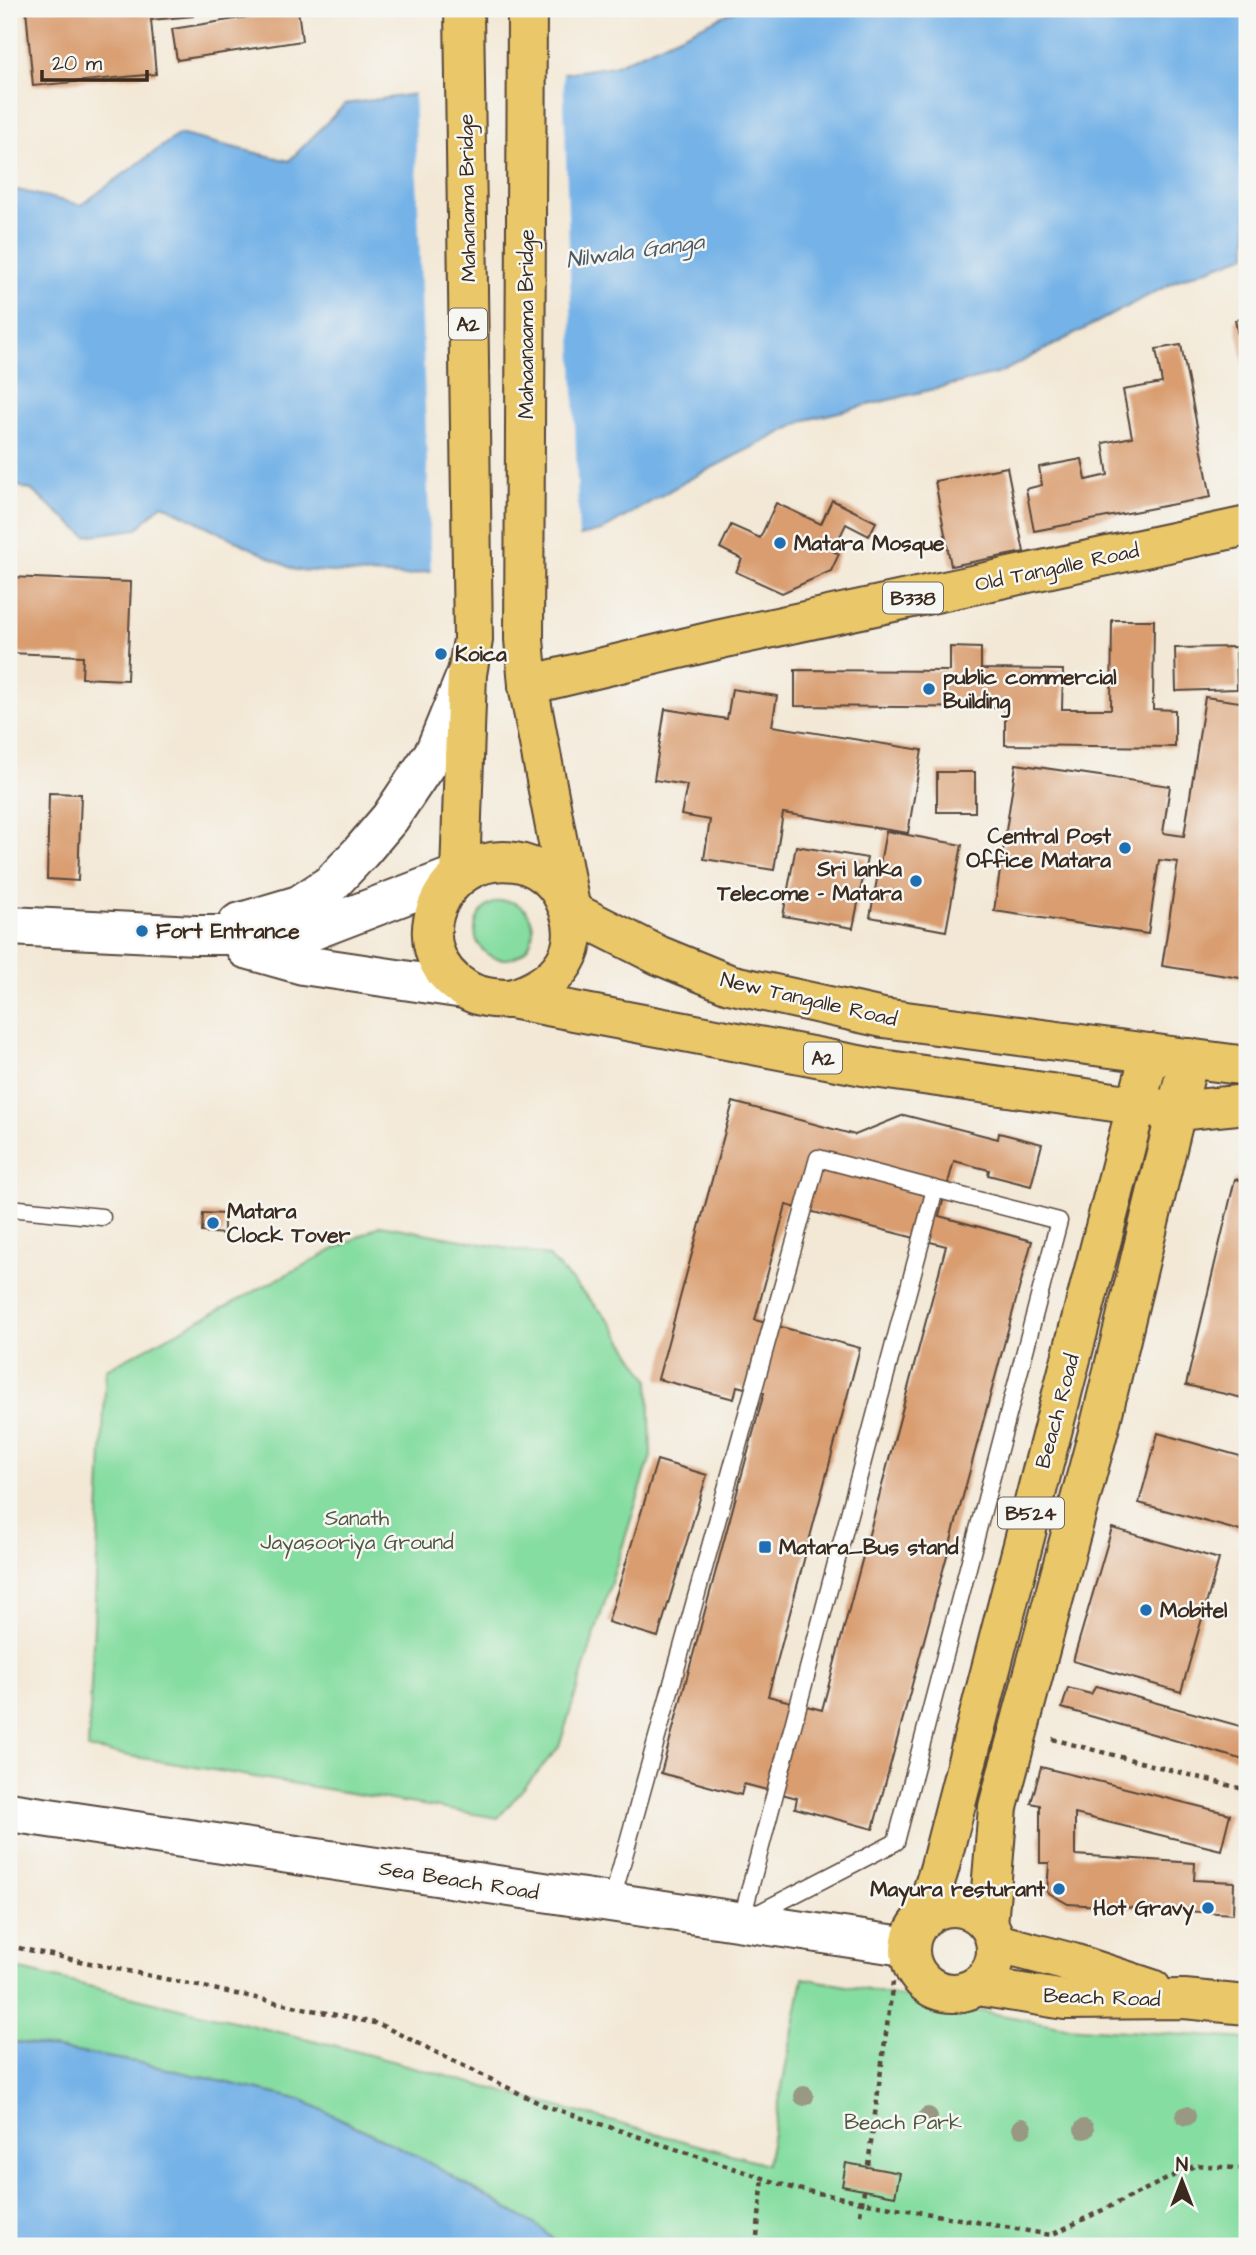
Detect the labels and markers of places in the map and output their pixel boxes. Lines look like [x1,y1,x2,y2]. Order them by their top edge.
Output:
place label: Matara Mosque [794,529,945,559]
marker: Matara Mosque [772,535,788,551]
place label: Koica [455,640,507,669]
marker: Koica [433,646,449,662]
place label: public commercial Building [943,663,1117,718]
marker: public commercial Building [921,681,937,697]
place label: Central Post Office Matara [966,822,1112,875]
marker: Central Post Office Matara [1117,840,1133,856]
place label: Sri lanka Telecome - Matara [716,855,902,908]
marker: Sri lanka Telecome - Matara [908,873,924,889]
place label: Fort Entrance [156,917,300,946]
marker: Fort Entrance [134,923,150,939]
place label: Matara Clock Tover [227,1197,351,1250]
marker: Matara Clock Tover [205,1215,221,1231]
place label: Matara_Bus stand [779,1533,959,1562]
marker: Matara_Bus stand [757,1539,773,1555]
place label: Mobitel [1160,1596,1228,1625]
marker: Mobitel [1138,1602,1154,1618]
place label: Mayura resturant [870,1875,1045,1907]
marker: Mayura resturant [1051,1881,1067,1897]
place label: Hot Gravy [1093,1894,1194,1926]
marker: Hot Gravy [1200,1900,1216,1916]

